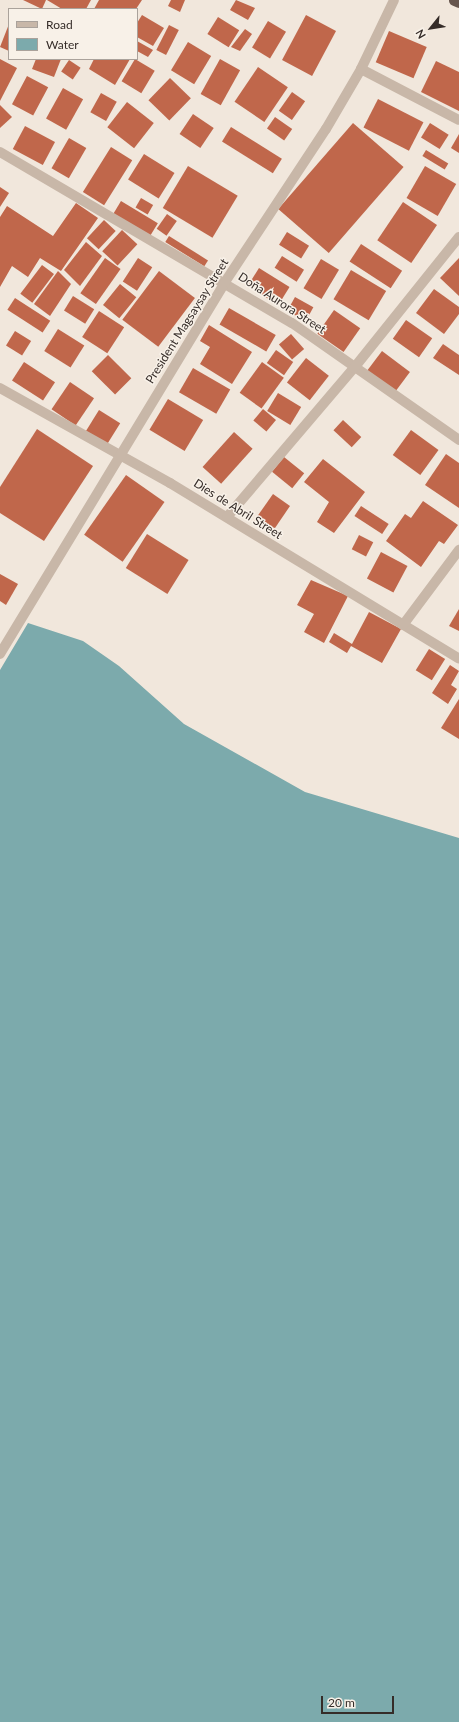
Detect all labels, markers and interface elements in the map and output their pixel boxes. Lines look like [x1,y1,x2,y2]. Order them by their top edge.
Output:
legend [8,8,138,60]
north arrow [411,8,451,48]
text: Road [46,17,73,32]
text: N [412,27,428,41]
text: Water [46,37,79,52]
street label: President Magsaysay Street [143,256,231,386]
street label: Doña Aurora Street [235,269,329,337]
street label: Dies de Abril Street [191,476,285,542]
scale bar [323,1688,396,1714]
text: 20 m [328,1695,355,1710]

